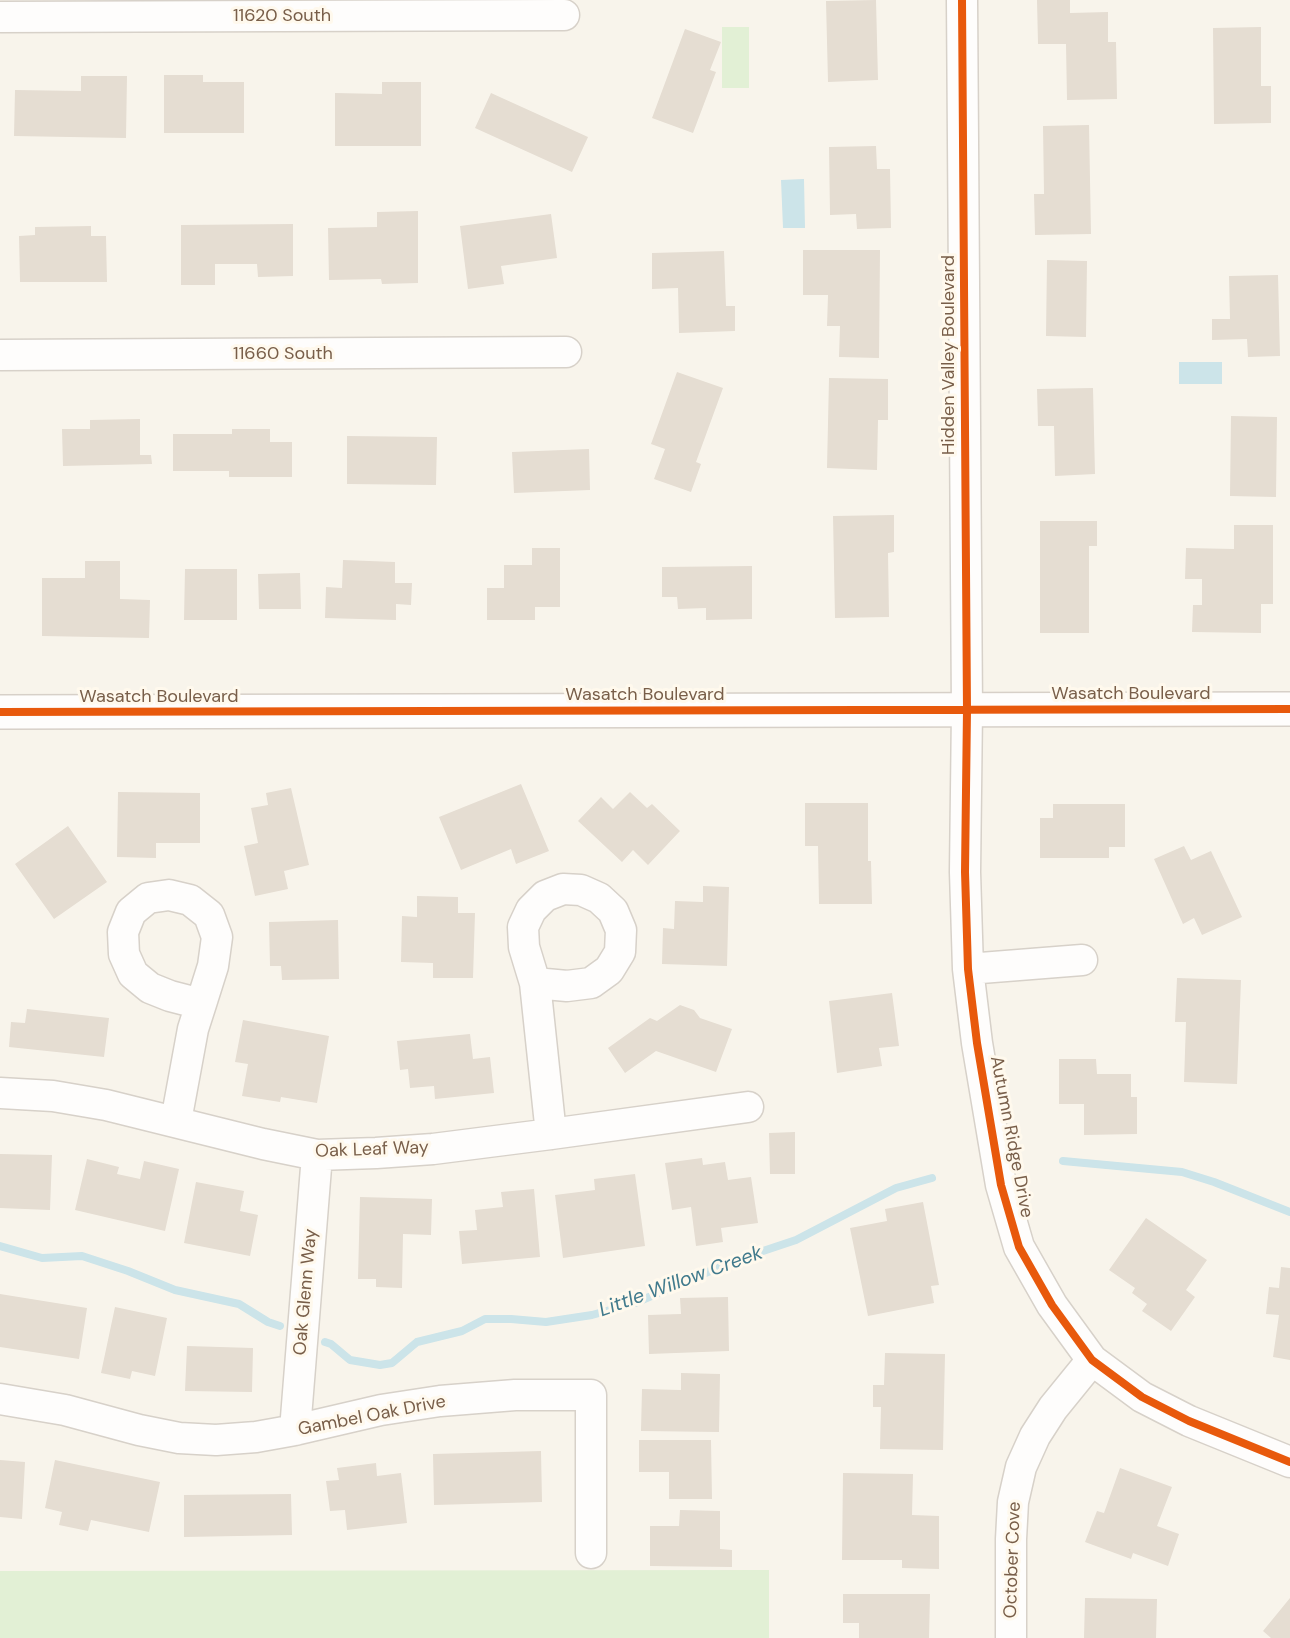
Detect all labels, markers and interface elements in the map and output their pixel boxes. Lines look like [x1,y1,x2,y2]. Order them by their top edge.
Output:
street label: 11620 South [233,5,331,27]
street label: Hidden Valley Boulevard [938,255,960,455]
street label: 11660 South [233,343,333,365]
street label: Wasatch Boulevard [1051,683,1211,705]
street label: Wasatch Boulevard [565,684,725,706]
street label: Wasatch Boulevard [79,686,239,708]
street label: Autumn Ridge Drive [985,1054,1037,1220]
street label: Oak Leaf Way [315,1137,429,1163]
street label: Oak Glenn Way [290,1228,322,1356]
water label: Little Willow Creek [596,1241,766,1323]
street label: Gambel Oak Drive [296,1391,448,1441]
street label: October Cove [1000,1501,1026,1619]

